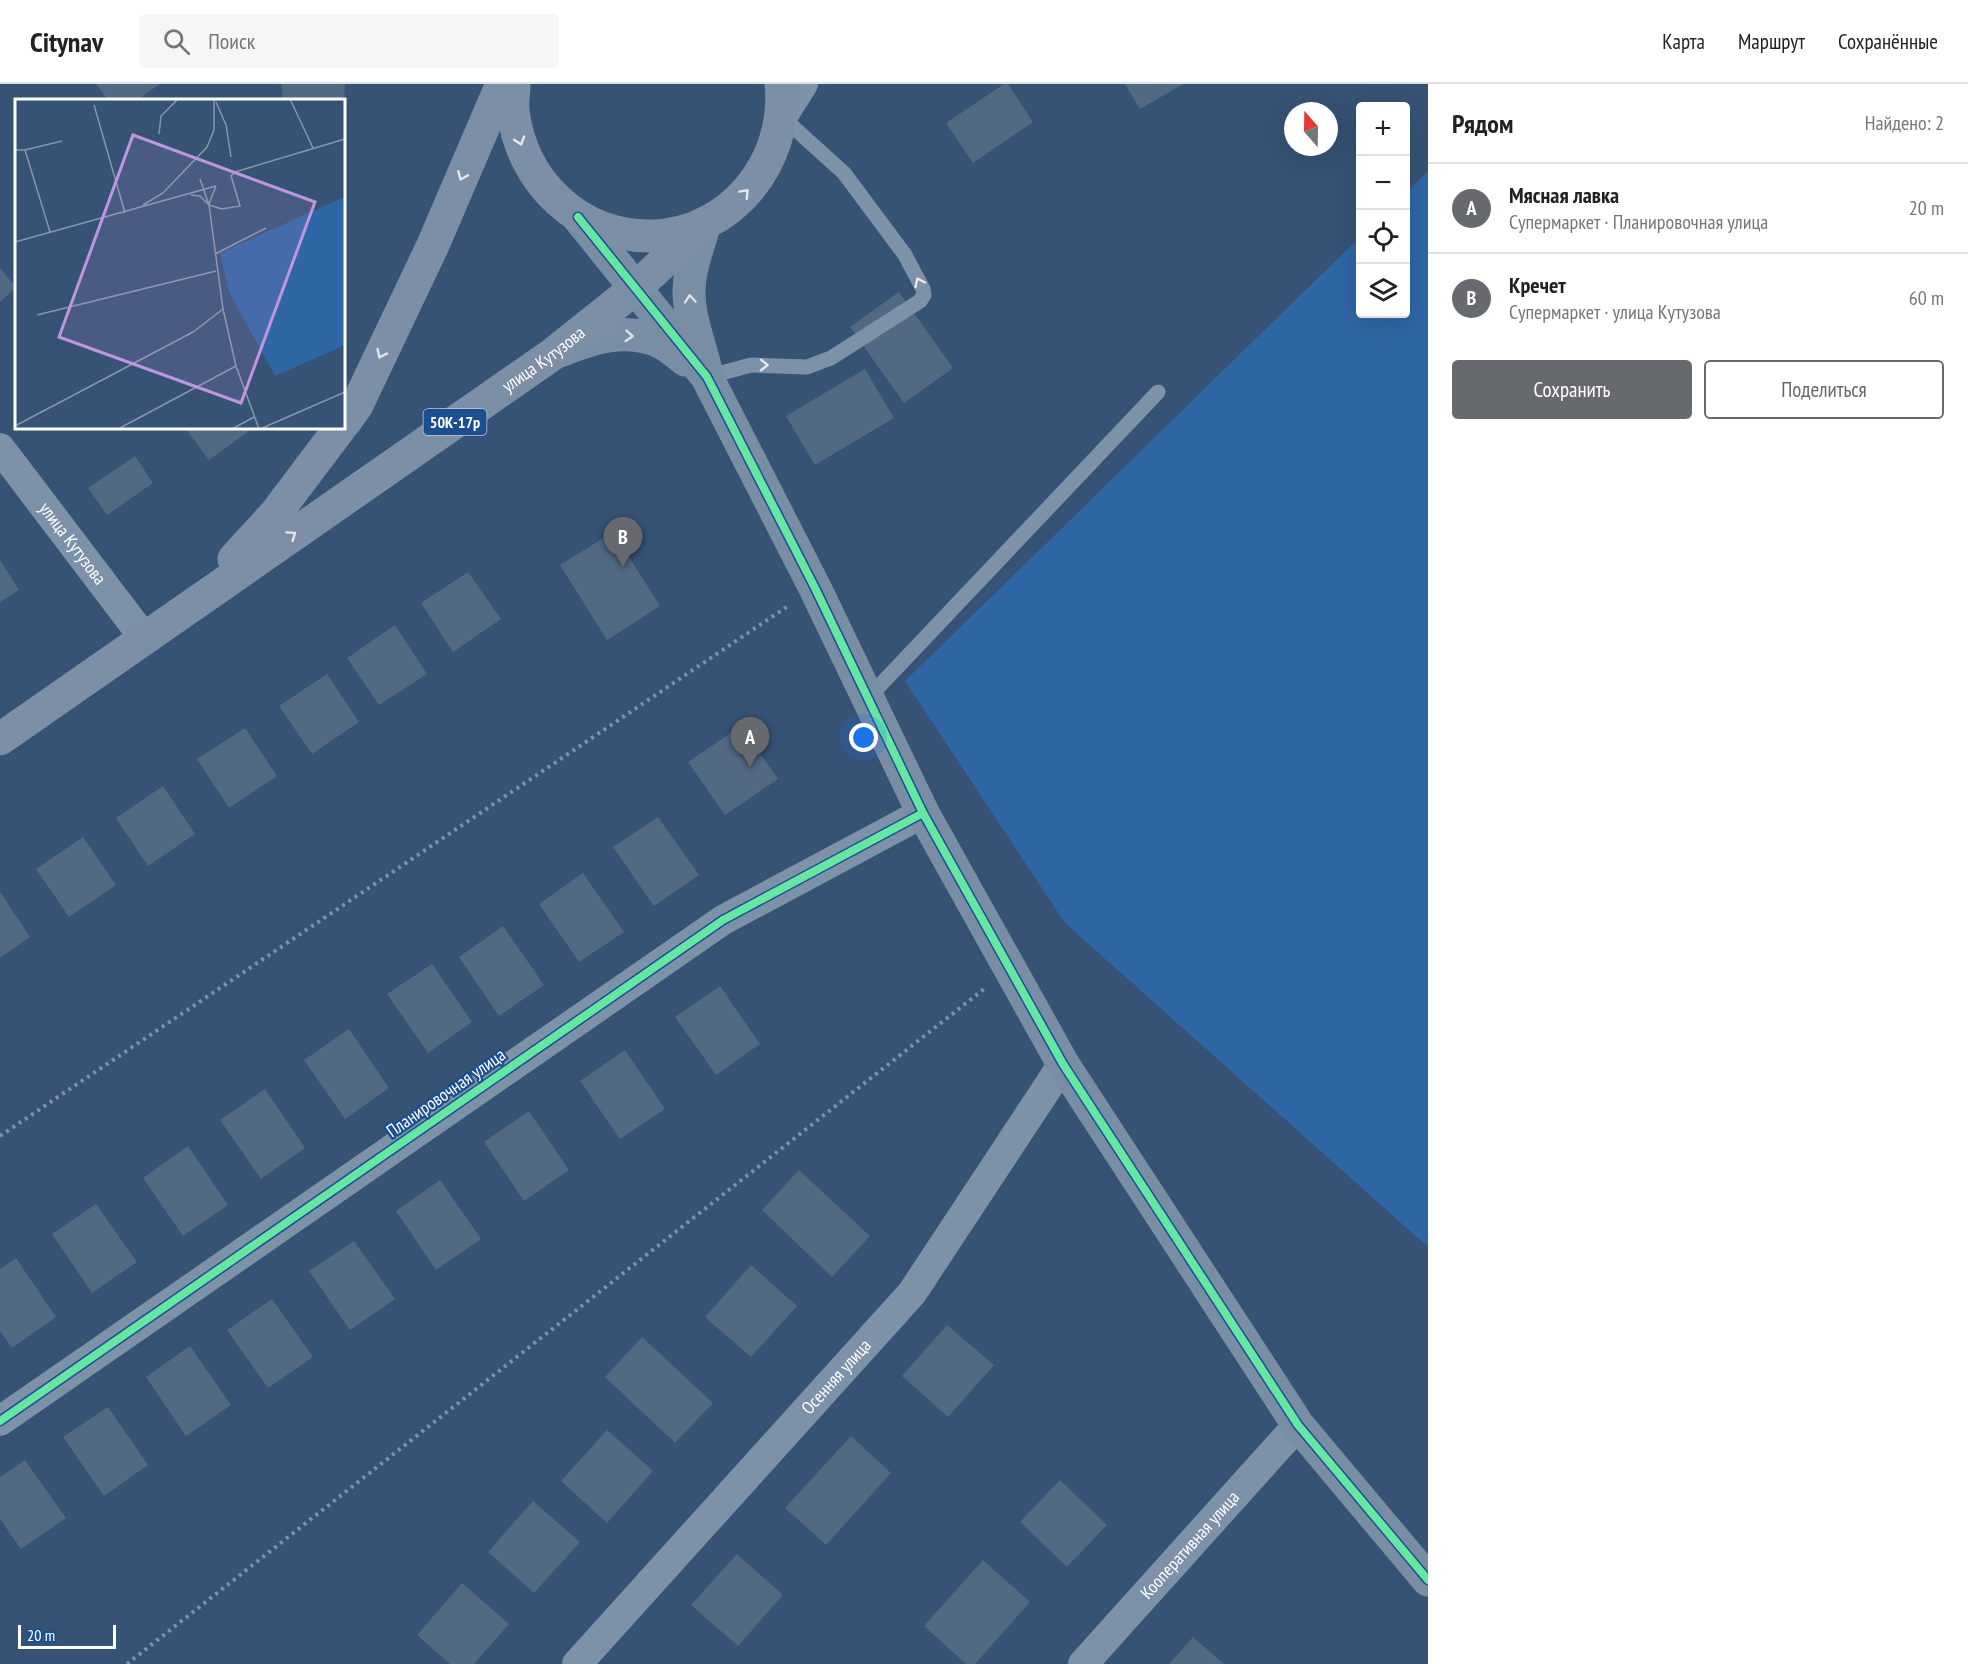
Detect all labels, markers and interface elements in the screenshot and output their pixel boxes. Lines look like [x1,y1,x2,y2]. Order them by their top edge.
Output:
search box [139,14,559,68]
text: Citynav [30,23,103,60]
icon: search [160,25,193,58]
text: Поиск [208,27,255,55]
text: Карта [1662,28,1705,55]
text: Маршрут [1738,28,1805,55]
text: Сохранённые [1838,28,1938,55]
inset map [15,99,345,429]
north arrow [1284,102,1338,156]
map controls [1356,102,1410,318]
button: + [1356,102,1410,156]
text: Рядом [1452,107,1513,140]
text: Найдено: 2 [1865,110,1944,136]
one-way arrow [513,136,525,146]
button: − [1356,156,1410,210]
one-way arrow [457,170,469,181]
text: Мясная лавка [1509,181,1619,209]
one-way arrow [737,190,748,201]
text: A [1466,195,1477,221]
text: 20 m [1909,195,1944,221]
text: Супермаркет · Планировочная улица [1509,209,1768,235]
button: locate [1356,210,1410,264]
button: layers [1356,264,1410,318]
text: Кречет [1509,271,1566,299]
one-way arrow [915,278,927,289]
text: B [1467,285,1476,311]
text: 60 m [1909,285,1944,311]
one-way arrow [684,294,697,304]
text: Супермаркет · улица Кутузова [1509,299,1721,325]
street label: улица Кутузова [497,321,590,397]
one-way arrow [625,329,634,342]
one-way arrow [377,347,389,358]
one-way arrow [760,359,769,371]
button: Сохранить [1452,360,1692,419]
button: Поделиться [1704,360,1944,419]
road number: 50К-17р [424,409,486,435]
street label: улица Кутузова [34,497,112,589]
pin: B [604,518,642,567]
one-way arrow [285,531,296,542]
pin: A [730,718,770,767]
your location [849,723,878,752]
street label: Планировочная улица [382,1043,510,1142]
street label: Осенняя улица [796,1334,876,1419]
street label: Кооперативная улица [1135,1486,1244,1603]
scale bar [18,1622,116,1650]
text: 20 m [27,1625,55,1645]

